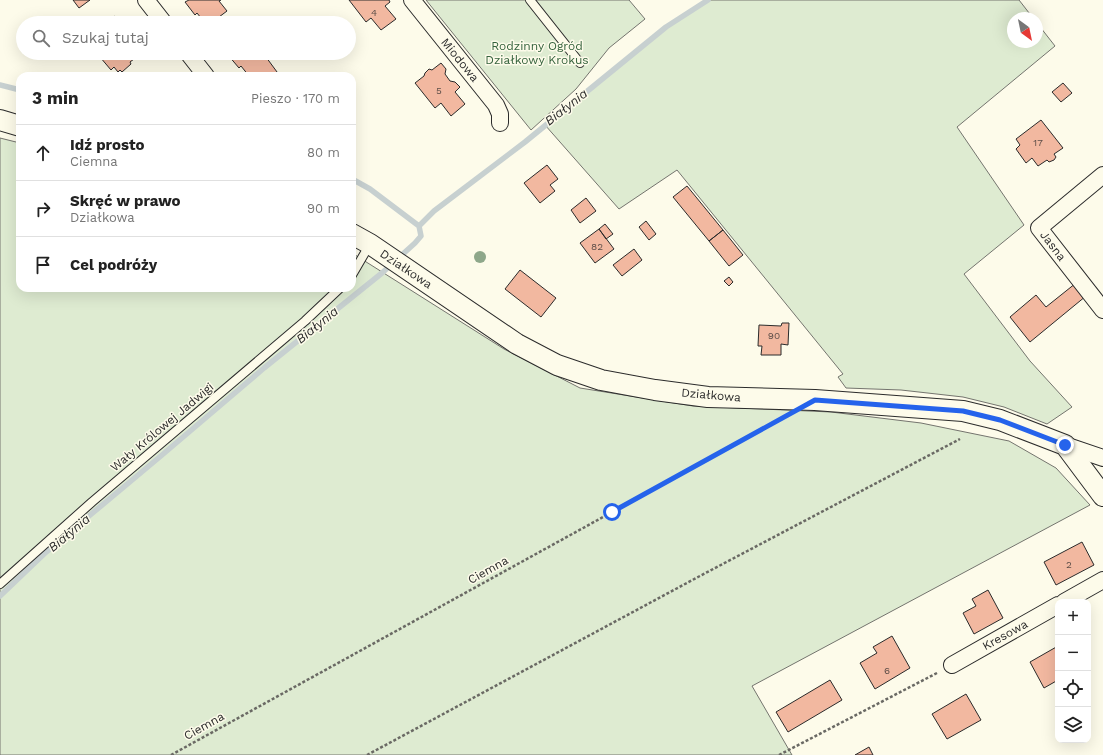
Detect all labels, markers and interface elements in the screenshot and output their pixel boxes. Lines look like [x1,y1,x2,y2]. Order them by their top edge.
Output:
house number: 4 [371,7,377,18]
north arrow [1007,12,1043,48]
search box [16,16,356,60]
icon: search [30,27,52,49]
text: Szukaj tutaj [62,29,149,47]
street label: Miodowa [438,35,482,85]
park label: Rodzinny Ogród Działkowy Krokus [485,39,589,67]
house number: 5 [436,85,442,96]
water label: Białynia [542,86,590,128]
text: 3 min [32,88,78,108]
text: Pieszo · 170 m [251,91,340,106]
text: Idź prosto [70,136,144,154]
house number: 17 [1033,137,1043,148]
icon: ahead [32,142,54,164]
text: 80 m [307,145,340,160]
text: Ciemna [70,154,118,169]
text: Skręć w prawo [70,192,180,210]
icon: right [32,198,54,220]
text: 90 m [307,201,340,216]
text: Działkowa [70,210,135,225]
street label: Jasna [1037,228,1069,264]
house number: 82 [591,241,603,252]
street label: Działkowa [377,246,435,292]
icon: arrive [32,254,54,276]
text: Cel podróży [70,256,157,274]
water label: Białynia [293,303,341,347]
house number: 90 [768,330,780,341]
street label: Wały Królowej Jadwigi [108,380,216,474]
street label: Działkowa [681,385,742,405]
route end [1056,436,1074,454]
route start [603,503,621,521]
water label: Białynia [45,511,93,555]
street label: Ciemna [465,553,511,587]
house number: 2 [1066,559,1072,570]
map controls [1055,599,1091,743]
button: + [1055,599,1091,635]
street label: Kresowa [980,617,1030,653]
button: − [1055,635,1091,671]
house number: 6 [884,665,890,676]
button: locate [1055,671,1091,707]
button: layers [1055,707,1091,743]
street label: Ciemna [181,709,227,743]

